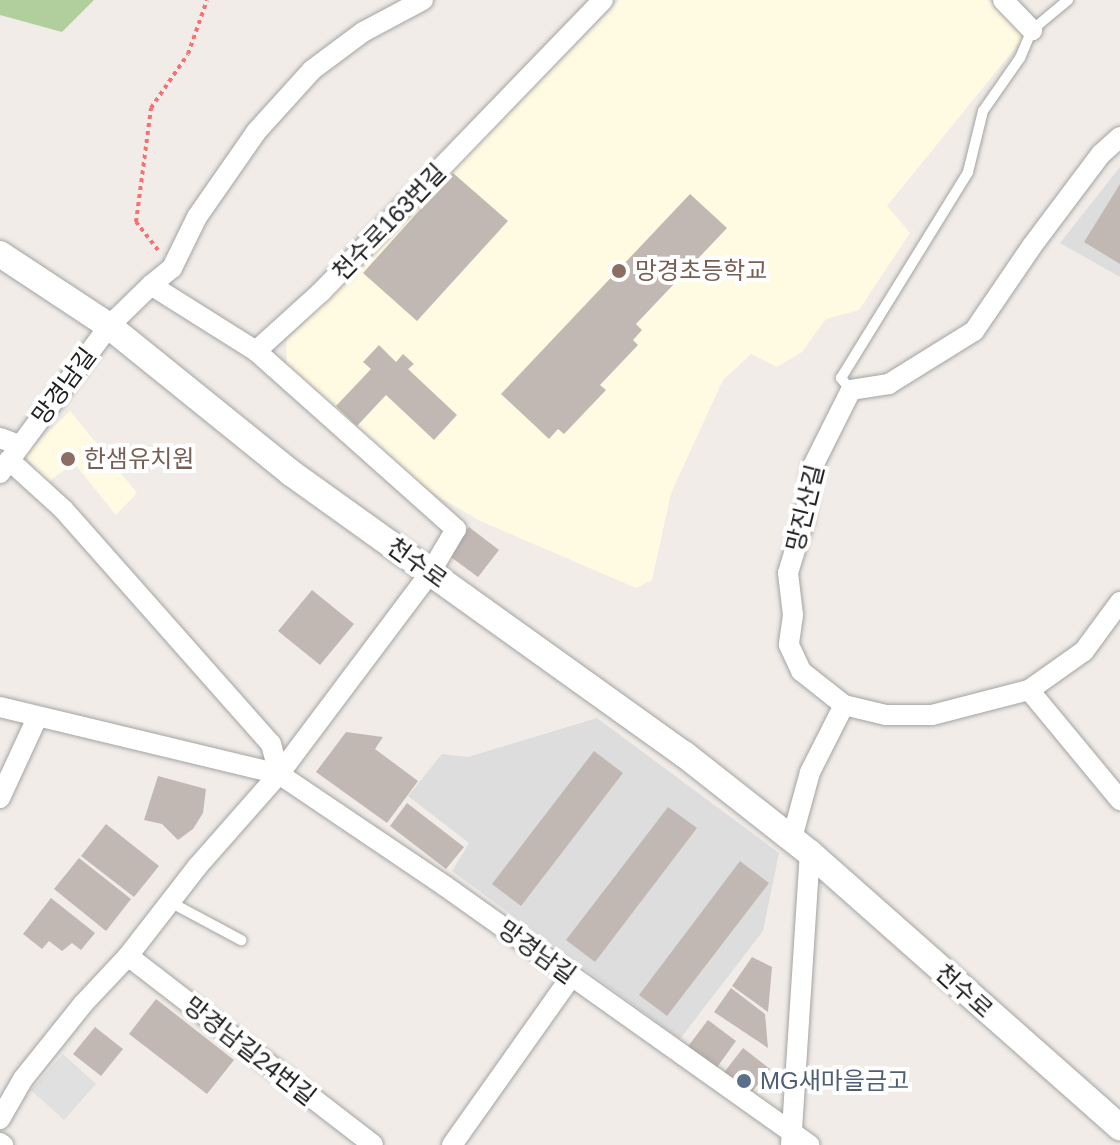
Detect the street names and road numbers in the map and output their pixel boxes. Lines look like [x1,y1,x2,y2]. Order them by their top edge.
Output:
street label: 천수로163번길 [326,158,452,286]
street label: 망경남길 [26,342,102,430]
street label: 망진산길 [780,462,830,554]
street label: 천수로 [382,532,452,594]
street label: 망경남길 [493,914,581,990]
street label: 천수로 [930,958,998,1024]
street label: 망경남길24번길 [178,991,322,1111]

